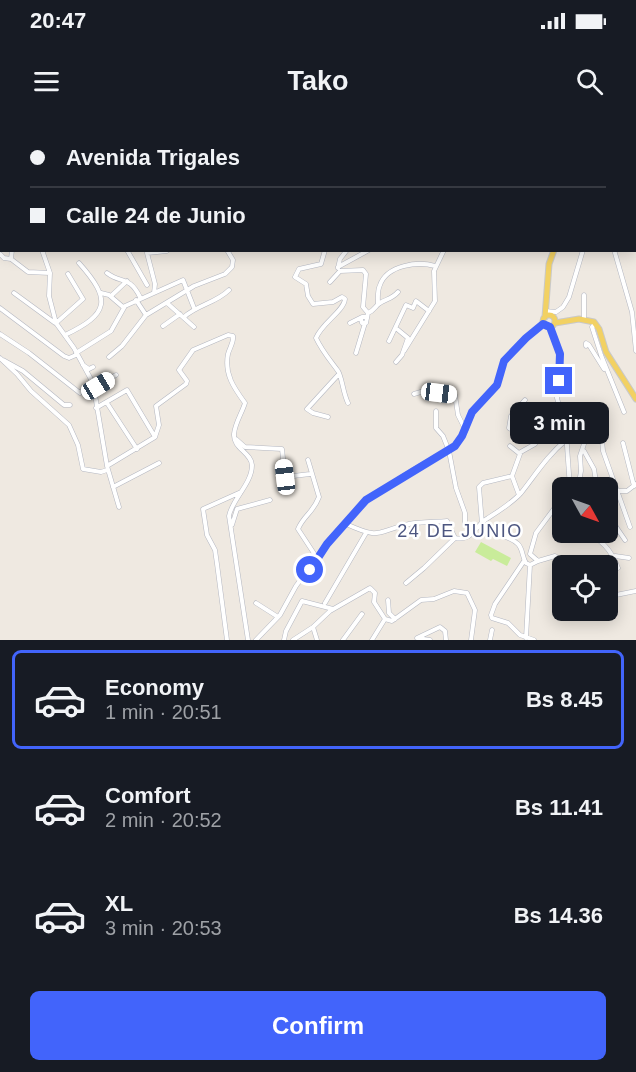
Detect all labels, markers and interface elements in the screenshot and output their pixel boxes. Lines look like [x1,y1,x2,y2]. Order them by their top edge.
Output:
text: 20:47 [30,8,86,33]
icon: menu [30,65,63,98]
icon: search [573,65,606,98]
text: Tako [287,66,349,96]
text: Avenida Trigales [66,145,240,170]
text: Calle 24 de Junio [66,203,246,228]
route end [545,367,572,394]
car [78,369,118,403]
car [420,382,458,404]
callout: 3 min [510,402,608,444]
text: 3 min [533,412,586,434]
car [274,458,296,496]
north arrow [552,477,618,543]
map controls [552,477,618,621]
district label: 24 DE JUNIO [397,521,523,541]
button: locate [552,555,618,621]
route start [296,556,323,583]
icon: car [33,673,87,727]
text: Economy [105,675,204,700]
text: Bs 8.45 [526,687,603,712]
text: 1 min · 20:51 [105,701,222,723]
icon: car [33,781,87,835]
text: Comfort [105,783,191,808]
text: Bs 11.41 [515,795,603,820]
text: 2 min · 20:52 [105,809,222,831]
icon: car [33,889,87,943]
text: XL [105,891,133,916]
text: Bs 14.36 [514,903,603,928]
text: 3 min · 20:53 [105,917,222,939]
button: Confirm [30,991,606,1060]

